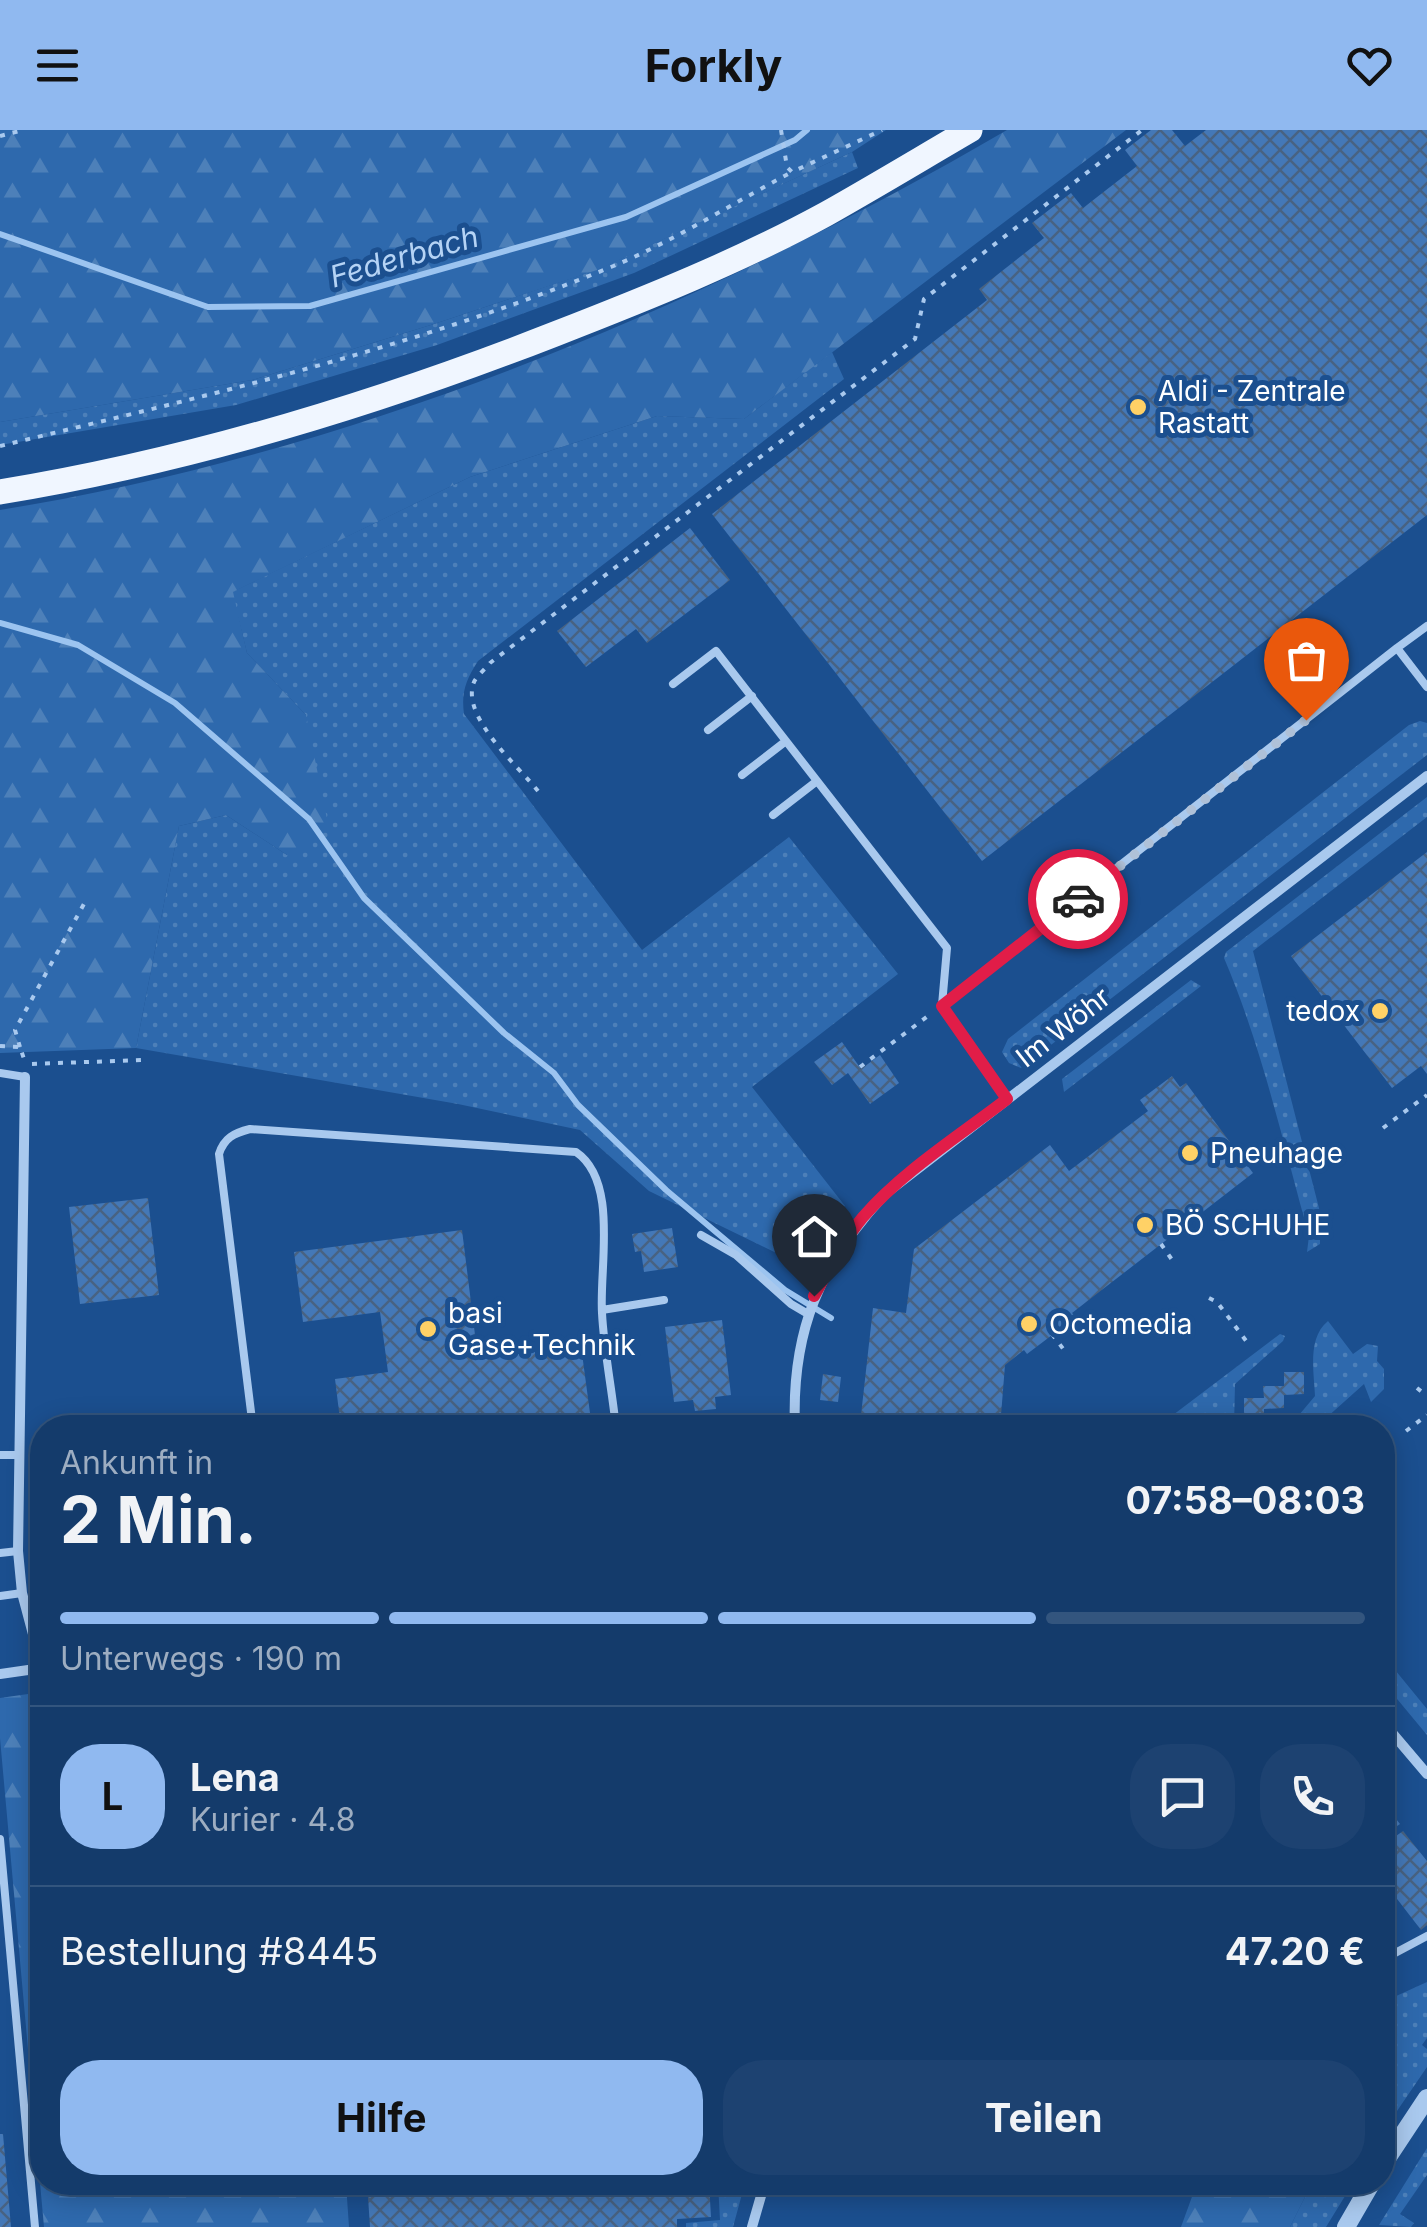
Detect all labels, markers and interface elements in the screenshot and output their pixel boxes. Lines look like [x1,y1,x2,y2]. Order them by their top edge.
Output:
icon: menu [30,38,85,93]
text: Forkly [645,38,782,93]
icon: heart [1342,38,1397,93]
water label: Federbach [326,218,482,294]
place label: Aldi - Zentrale Rastatt [1158,374,1346,440]
marker: Aldi - Zentrale Rastatt [1127,396,1149,418]
pin [1264,618,1349,721]
icon: bag [1279,633,1334,688]
courier [1028,849,1128,949]
icon: car [1051,872,1106,927]
street label: Im Wöhr [1009,980,1117,1074]
place label: tedox [1286,994,1360,1028]
marker: tedox [1369,1000,1391,1022]
place label: Pneuhage [1210,1136,1343,1170]
marker: Pneuhage [1179,1142,1201,1164]
pin [772,1194,857,1297]
place label: BÖ SCHUHE [1165,1208,1330,1242]
icon: home [787,1209,842,1264]
marker: BÖ SCHUHE [1134,1214,1156,1236]
place label: basi Gase+Technik [448,1296,636,1362]
place label: Octomedia [1049,1307,1193,1341]
marker: Octomedia [1018,1313,1040,1335]
marker: basi Gase+Technik [417,1318,439,1340]
text: Ankunft in [60,1443,213,1482]
text: 07:58–08:03 [1125,1477,1365,1523]
text: 2 Min. [60,1480,257,1559]
text: Unterwegs · 190 m [60,1639,342,1678]
button: chat [1130,1744,1235,1849]
button: phone [1260,1744,1365,1849]
text: Lena [190,1754,280,1800]
text: L [102,1773,123,1819]
text: Kurier · 4.8 [190,1800,355,1839]
text: Bestellung #8445 [60,1928,378,1974]
text: 47.20 € [1225,1928,1365,1974]
button: Hilfe [60,2060,703,2175]
button: Teilen [723,2060,1365,2175]

